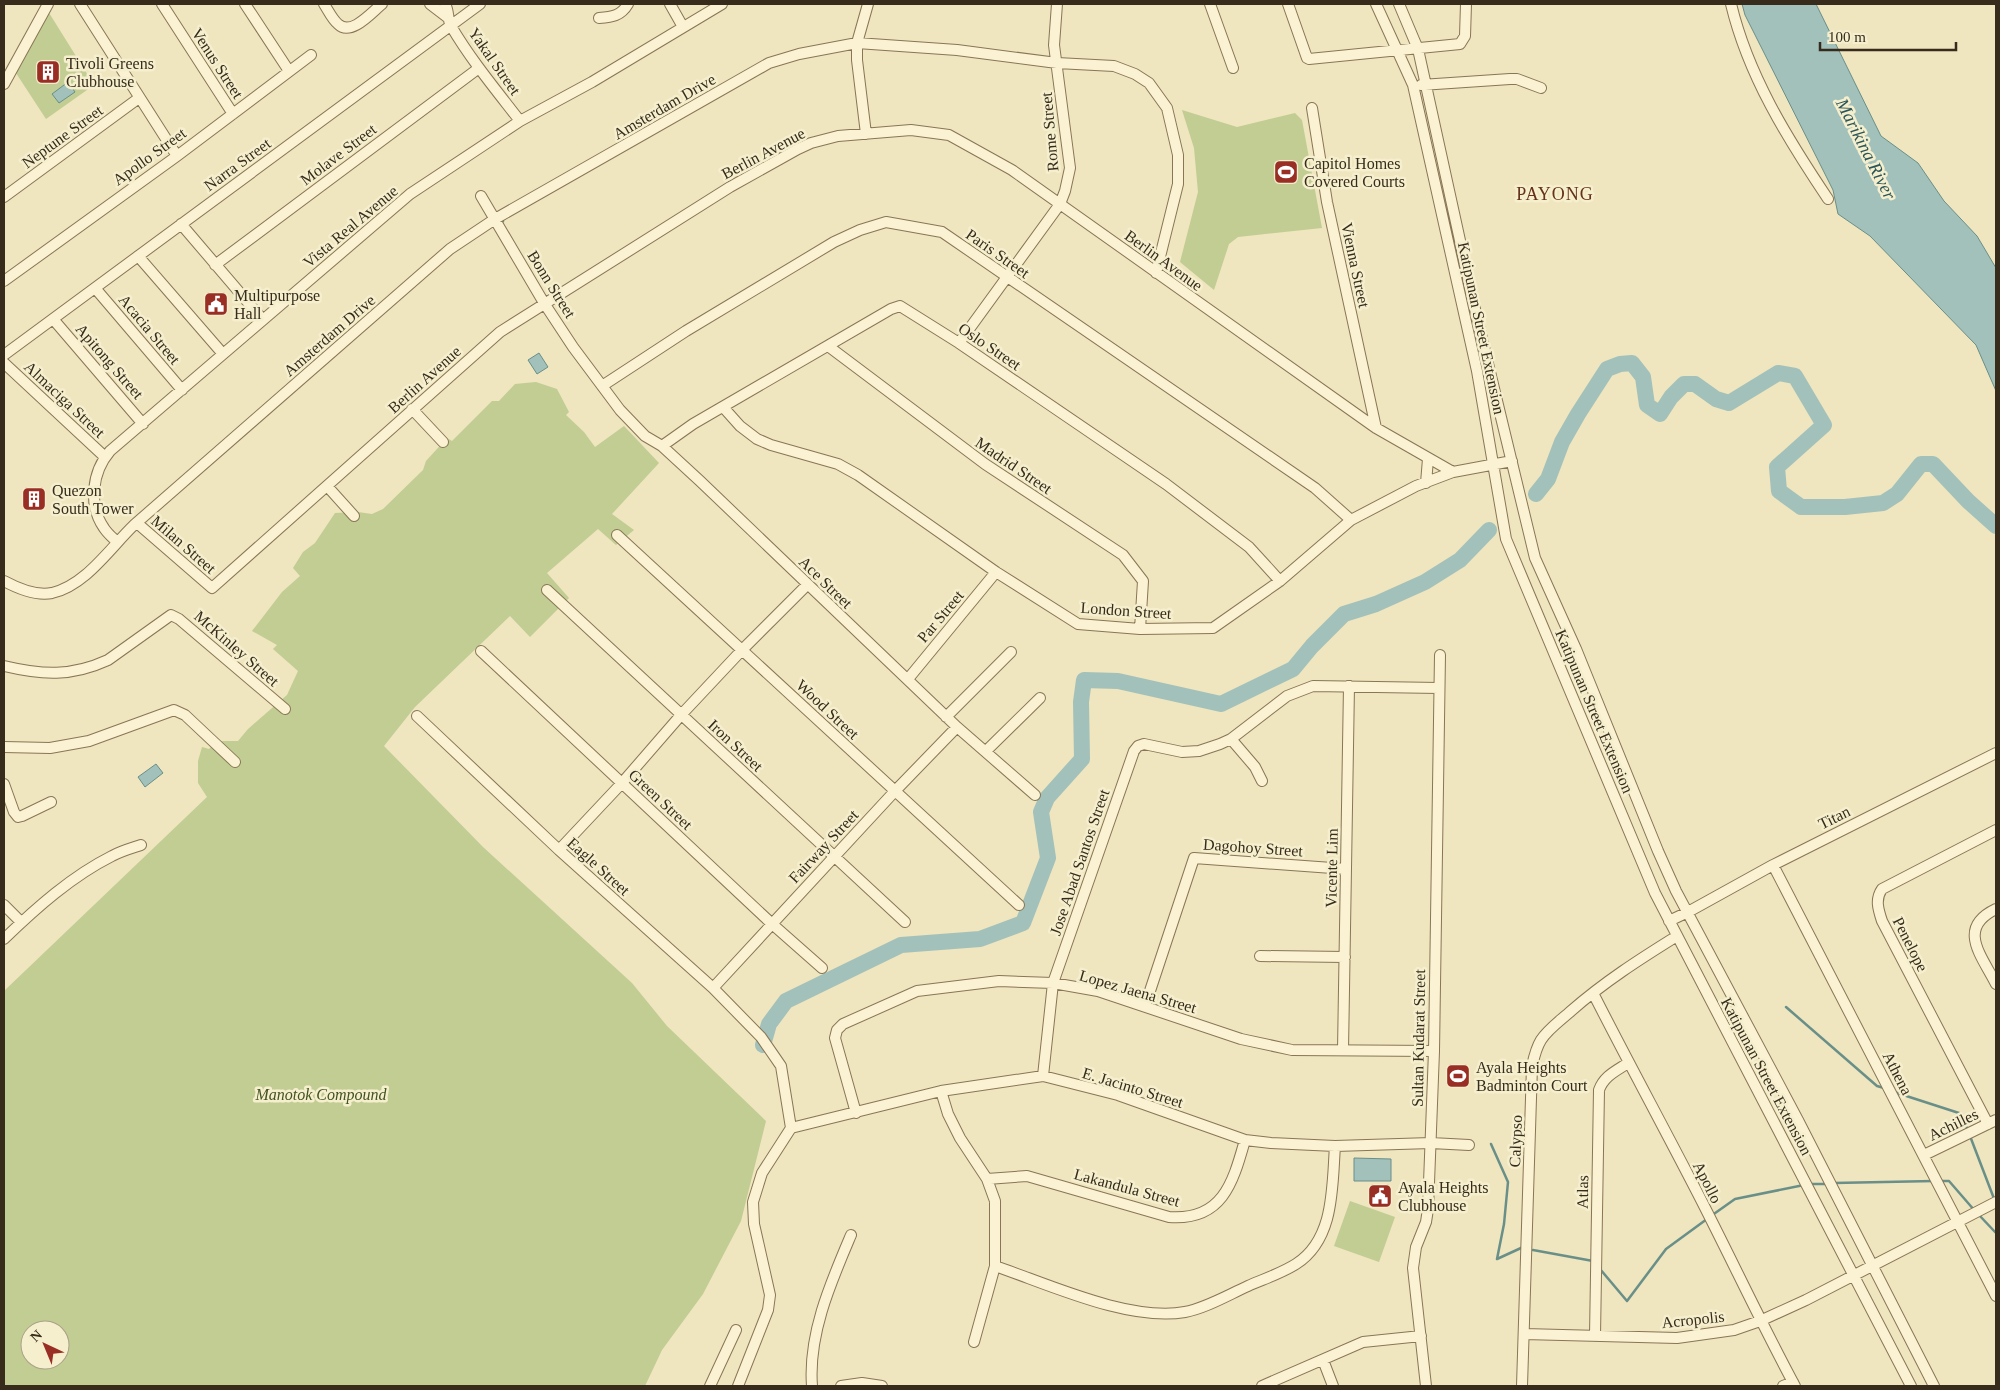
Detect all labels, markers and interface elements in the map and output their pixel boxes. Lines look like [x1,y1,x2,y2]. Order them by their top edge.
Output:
scale bar [1820,20,1956,52]
street label: Yakal Street [465,24,524,99]
street label: Venus Street [189,25,247,102]
text: 100 m [1828,29,1866,45]
place label: Tivoli Greens Clubhouse [66,55,154,90]
building icon: Tivoli Greens Clubhouse [35,59,61,85]
street label: Amsterdam Drive [610,70,718,143]
street label: Rome Street [1038,91,1061,172]
water label: Marikina River [1832,94,1900,204]
street label: Neptune Street [19,101,107,172]
street label: Molave Street [297,120,380,188]
street label: Apollo Street [110,124,190,189]
street label: Berlin Avenue [719,124,808,182]
street label: Narra Street [201,134,274,194]
place label: Capitol Homes Covered Courts [1304,155,1405,190]
sports icon: Capitol Homes Covered Courts [1273,159,1299,185]
street label: Vista Real Avenue [300,182,401,271]
district label: PAYONG [1516,184,1594,204]
street label: Vienna Street [1338,221,1373,310]
street label: Paris Street [963,225,1033,282]
street label: Berlin Avenue [1122,227,1206,294]
street label: Katipunan Street Extension [1454,240,1508,416]
street label: Bonn Street [524,248,579,321]
place label: Multipurpose Hall [234,287,320,322]
street label: Acacia Street [116,291,184,368]
public building icon: Multipurpose Hall [203,291,229,317]
street label: Amsterdam Drive [280,291,378,380]
street label: Oslo Street [955,319,1025,374]
street label: Apitong Street [72,320,147,403]
street label: Berlin Avenue [385,342,464,416]
street label: Almaciga Street [20,358,109,442]
street label: Madrid Street [972,434,1056,497]
place label: Quezon South Tower [52,482,134,517]
building icon: Quezon South Tower [21,486,47,512]
street label: Milan Street [148,512,220,577]
street label: Ace Street [796,553,856,612]
street label: Par Street [914,586,967,646]
street label: London Street [1080,599,1173,622]
street label: McKinley Street [190,607,283,691]
street label: Katipunan Street Extension [1551,627,1637,796]
street label: Wood Street [793,676,863,743]
street label: Iron Street [705,716,767,775]
street label: Green Street [625,766,696,833]
street label: Jose Abad Santos Street [1046,786,1113,937]
street label: Titan [1816,803,1853,832]
street label: Fairway Street [785,806,863,887]
street label: Vicente Lim [1322,828,1341,908]
street label: Eagle Street [563,834,634,900]
street label: Dagohoy Street [1202,836,1304,861]
street label: Penelope [1889,914,1931,975]
street label: Lopez Jaena Street [1077,967,1199,1017]
street label: Sultan Kudarat Street [1409,968,1428,1107]
street label: Katipunan Street Extension [1717,995,1815,1158]
street label: Athena [1879,1049,1916,1098]
place label: Ayala Heights Badminton Court [1476,1059,1588,1094]
sports icon: Ayala Heights Badminton Court [1445,1063,1471,1089]
street label: E. Jacinto Street [1080,1064,1186,1111]
park label: Manotok Compound [254,1086,388,1104]
street label: Achilles [1926,1105,1981,1144]
street label: Calypso [1506,1115,1526,1168]
street label: Apollo [1689,1159,1725,1206]
street label: Lakandula Street [1072,1165,1182,1210]
street label: Atlas [1574,1175,1591,1209]
place label: Ayala Heights Clubhouse [1398,1179,1489,1214]
public building icon: Ayala Heights Clubhouse [1367,1183,1393,1209]
street label: Acropolis [1661,1308,1725,1332]
north arrow [20,1320,70,1370]
text: N [27,1327,45,1345]

